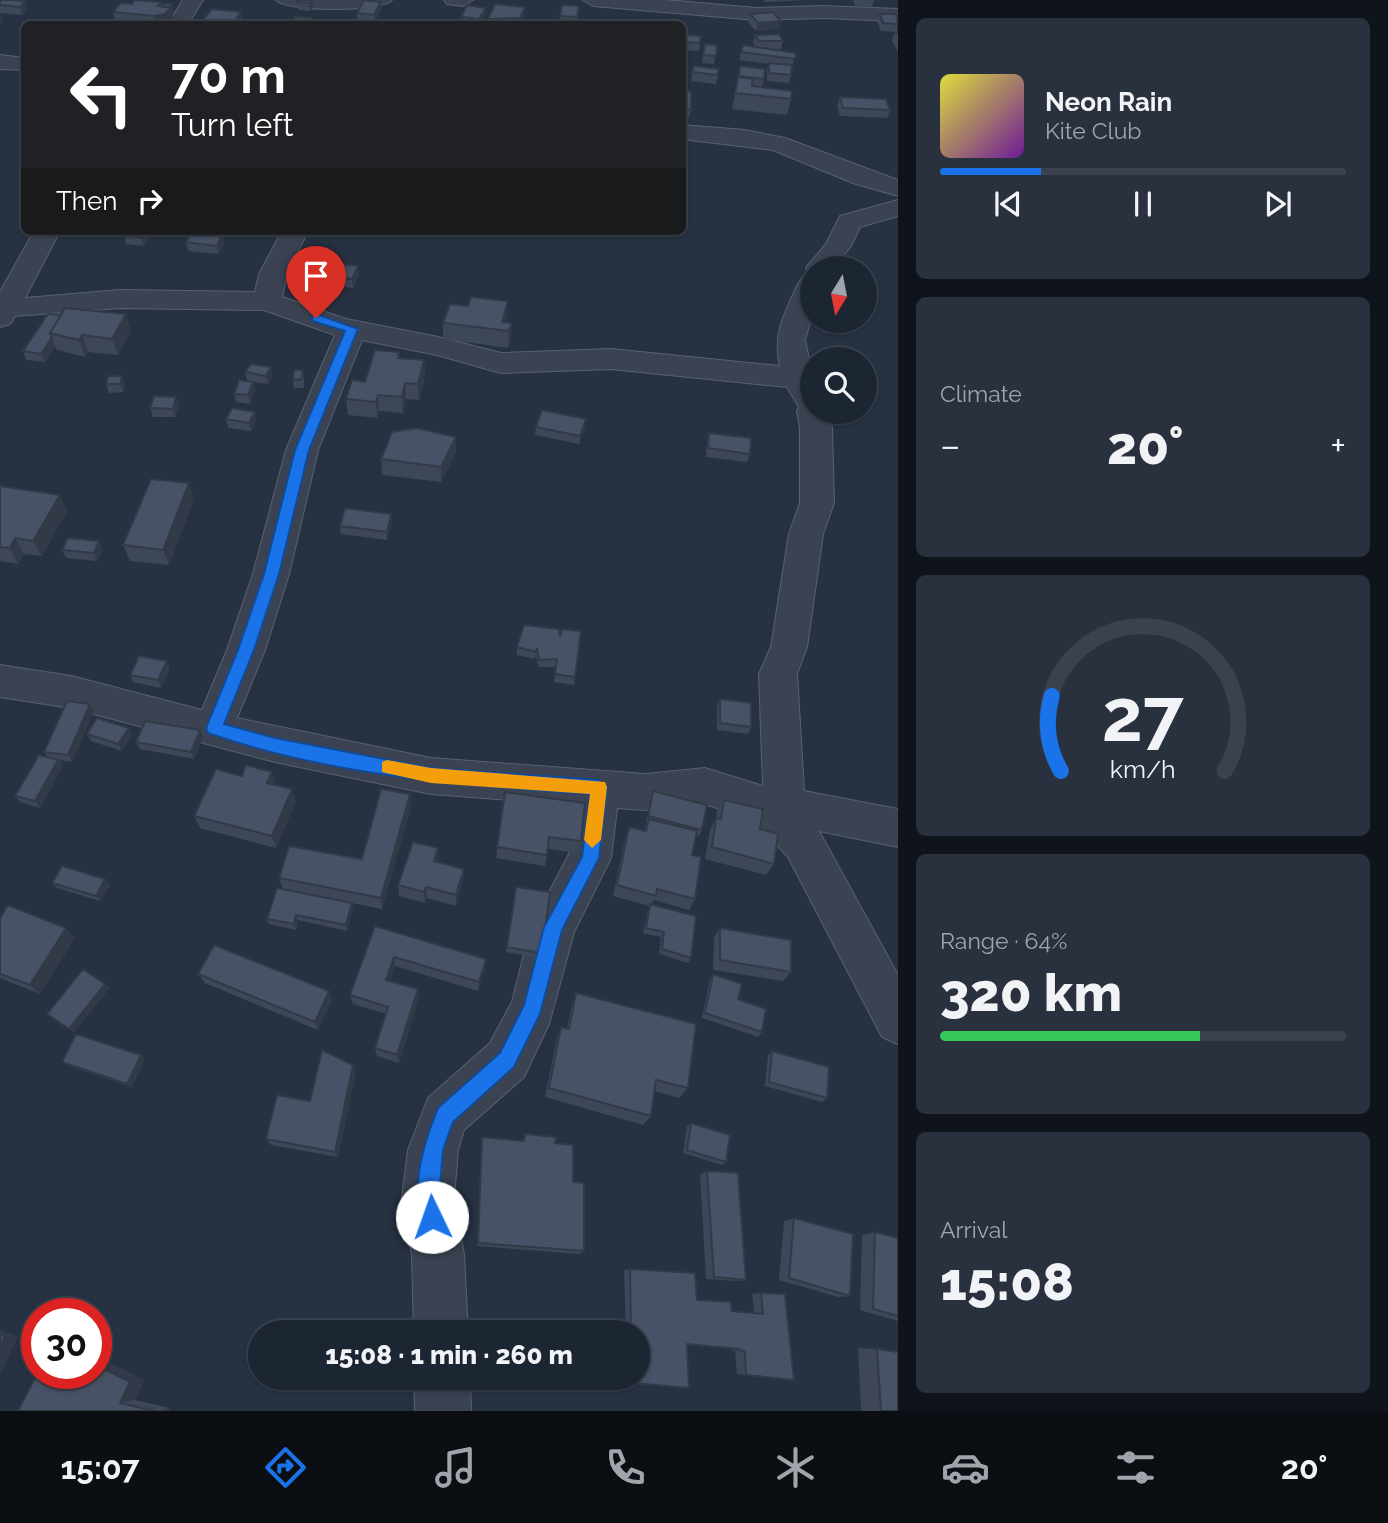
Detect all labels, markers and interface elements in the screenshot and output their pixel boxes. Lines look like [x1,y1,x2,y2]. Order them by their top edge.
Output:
text: 70 m [171,47,286,104]
icon: left [56,49,147,140]
text: Neon Rain [1045,87,1172,117]
text: Turn left [171,106,293,143]
text: Kite Club [1045,117,1142,144]
icon: right [131,182,169,220]
icon: previous [989,185,1027,223]
icon: pause [1124,185,1162,223]
icon: next [1259,185,1297,223]
text: Then [56,186,117,216]
pin [286,246,346,318]
north arrow [800,256,877,332]
map controls [800,256,877,424]
icon: arrive [297,257,335,295]
button: search [800,347,877,424]
text: Climate [940,380,1022,407]
text: 20° [1107,415,1184,476]
text: − [940,423,960,468]
text: + [1330,423,1346,468]
text: 27 [1102,674,1184,759]
text: km/h [1110,754,1176,784]
text: Range · 64% [940,927,1067,954]
text: 320 km [940,962,1122,1023]
position arrow [395,1180,469,1254]
text: Arrival [940,1216,1007,1243]
text: 15:08 [940,1251,1074,1312]
speed limit sign: 30 [21,1298,112,1389]
text: 15:08 · 1 min · 260 m [325,1340,573,1370]
icon: directions [261,1443,310,1492]
icon: music [431,1443,480,1492]
icon: phone [601,1443,650,1492]
icon: climate [771,1443,820,1492]
icon: car [941,1443,990,1492]
icon: filters [1111,1443,1160,1492]
text: 15:07 [61,1449,140,1486]
text: 20° [1281,1449,1327,1486]

